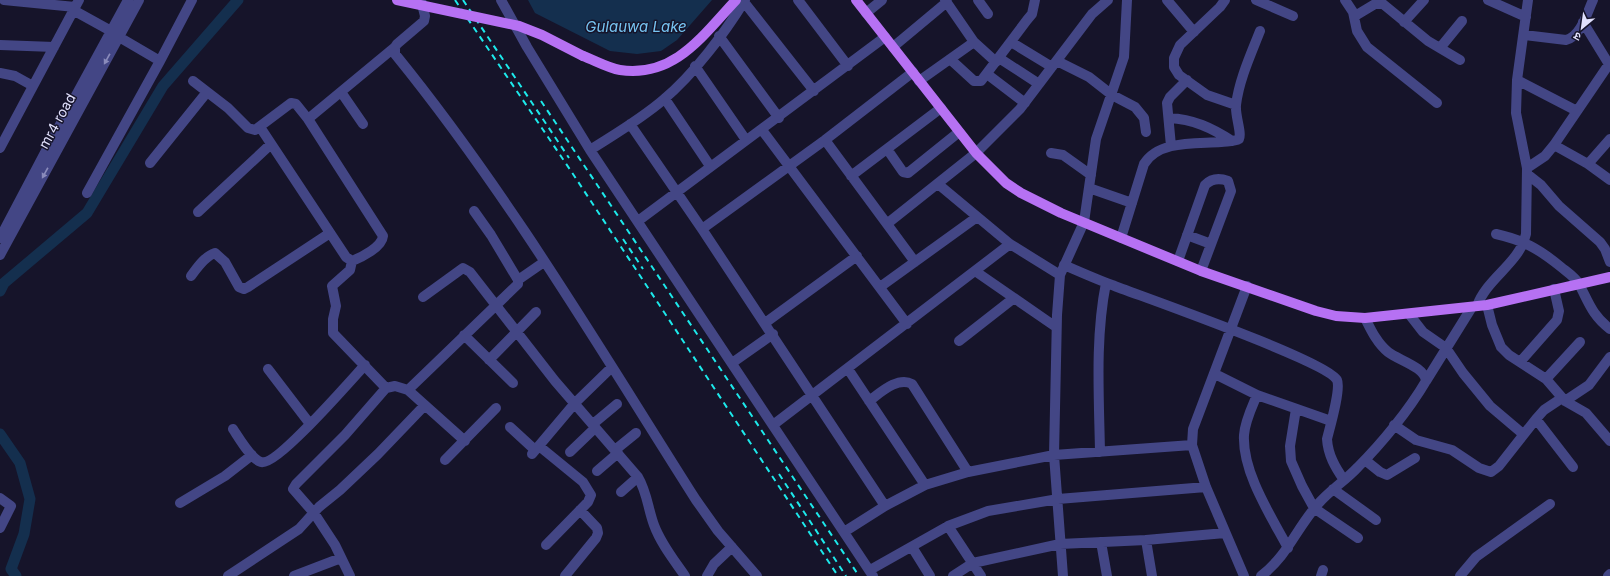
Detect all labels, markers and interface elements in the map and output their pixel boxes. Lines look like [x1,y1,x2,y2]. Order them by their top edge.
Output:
north arrow [1562,8,1602,48]
water label: Gulauwa Lake [585,17,687,36]
text: उ [1570,29,1583,44]
one-way arrow [104,53,110,65]
street label: mr4 road [34,90,79,151]
one-way arrow [41,167,48,179]

